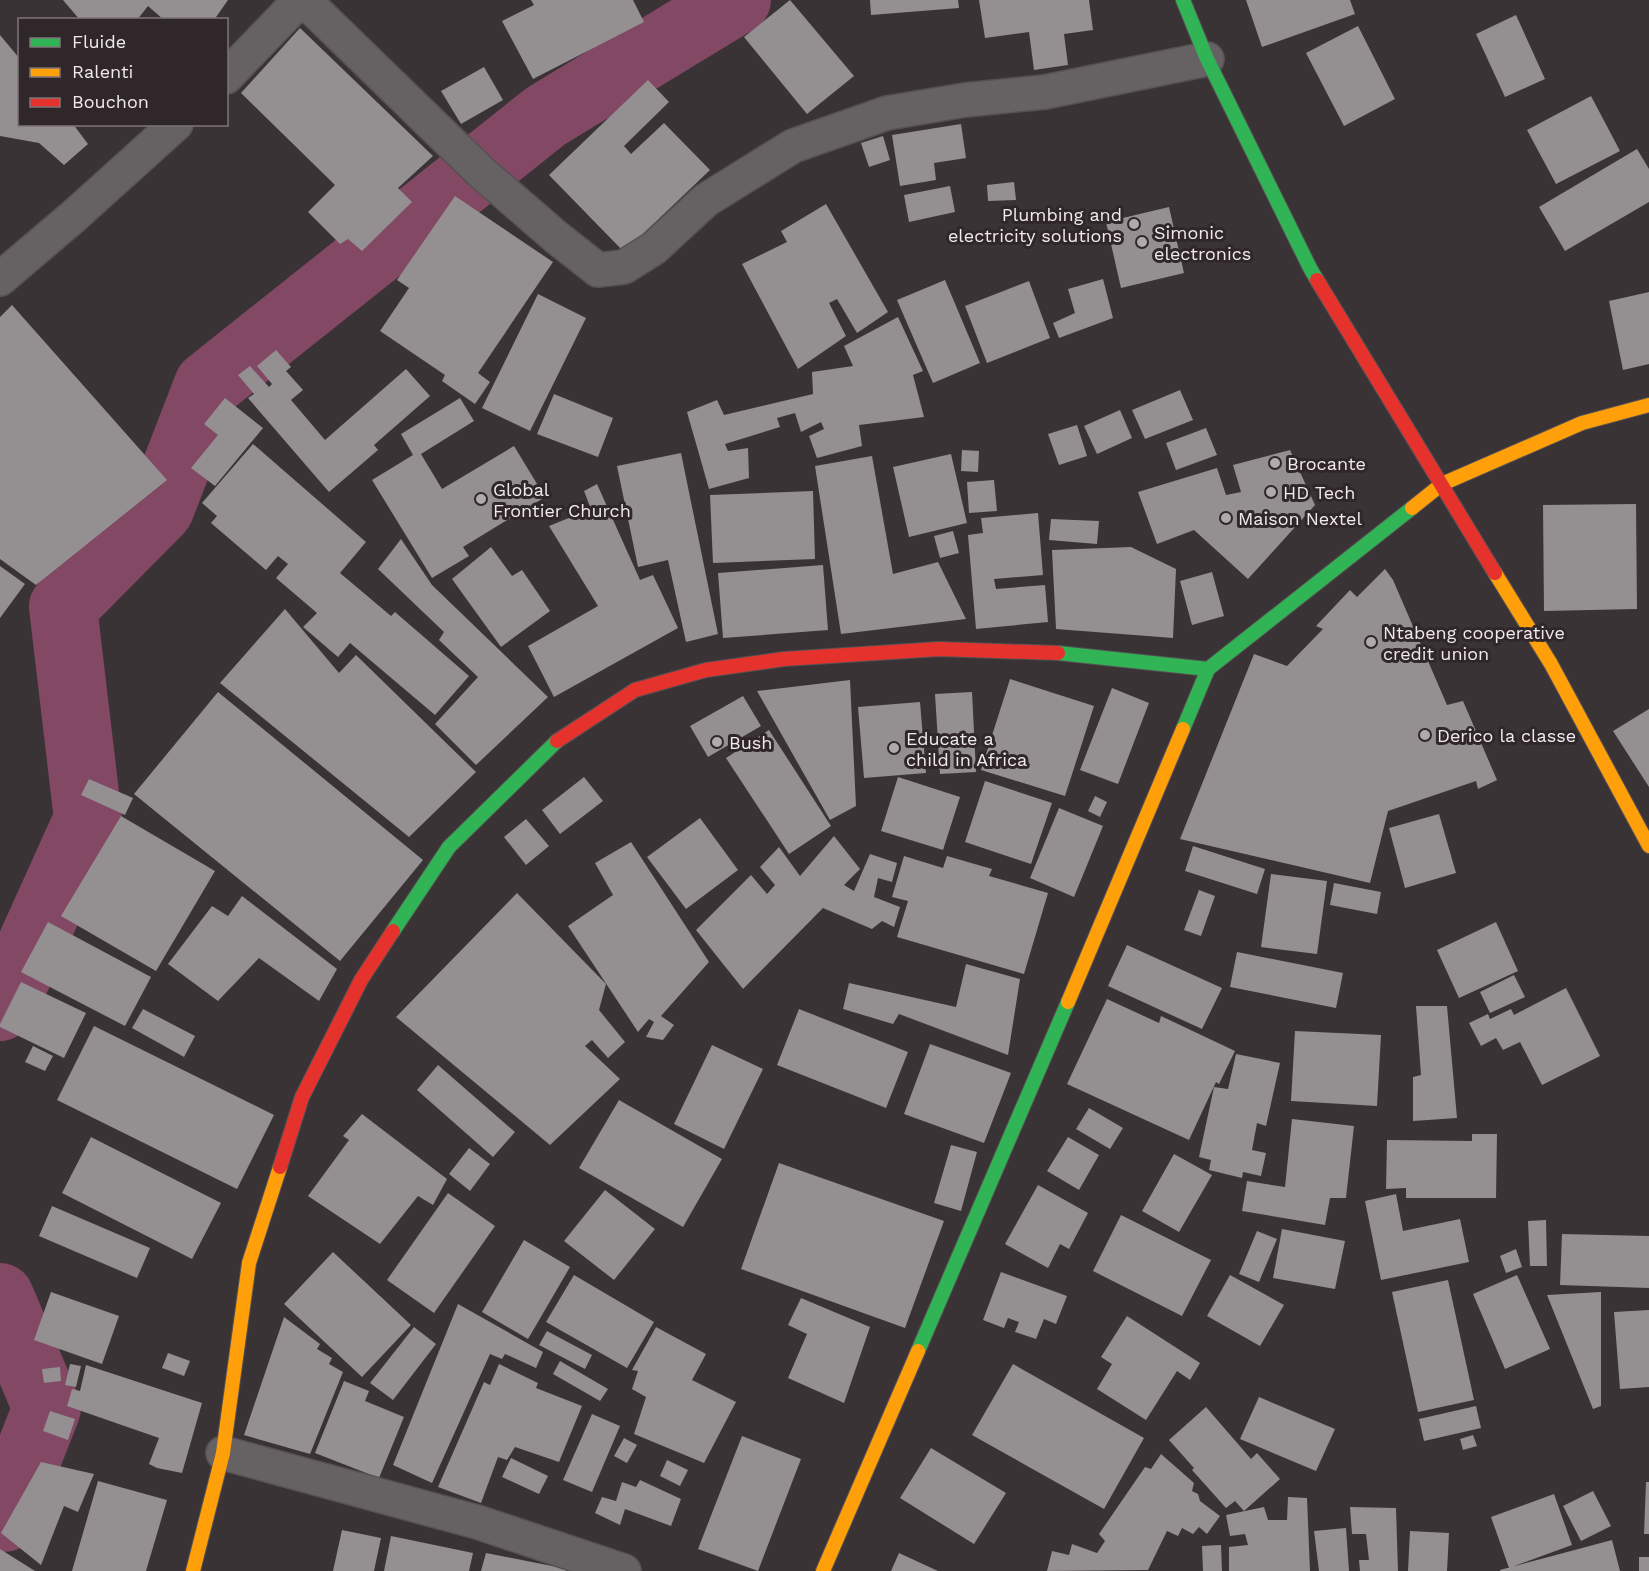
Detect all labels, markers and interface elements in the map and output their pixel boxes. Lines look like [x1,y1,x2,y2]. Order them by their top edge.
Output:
legend [18,18,228,126]
text: Fluide [72,31,126,52]
text: Ralenti [72,61,133,82]
text: Bouchon [72,91,149,112]
place label: Plumbing and electricity solutions [948,204,1122,246]
marker: Plumbing and electricity solutions [1127,217,1141,231]
place label: Simonic electronics [1154,222,1251,264]
marker: Simonic electronics [1135,235,1149,249]
place label: Brocante [1287,453,1366,474]
marker: Brocante [1268,456,1282,470]
place label: Global Frontier Church [493,479,631,521]
place label: HD Tech [1283,482,1355,503]
marker: HD Tech [1264,485,1278,499]
marker: Global Frontier Church [474,492,488,506]
place label: Maison Nextel [1238,508,1362,529]
marker: Maison Nextel [1219,511,1233,525]
place label: Ntabeng cooperative credit union [1383,622,1565,664]
marker: Ntabeng cooperative credit union [1364,635,1378,649]
place label: Derico la classe [1437,725,1576,746]
place label: Educate a child in Africa [906,728,1027,770]
marker: Derico la classe [1418,728,1432,742]
place label: Bush [729,732,773,753]
marker: Bush [710,735,724,749]
marker: Educate a child in Africa [887,741,901,755]

